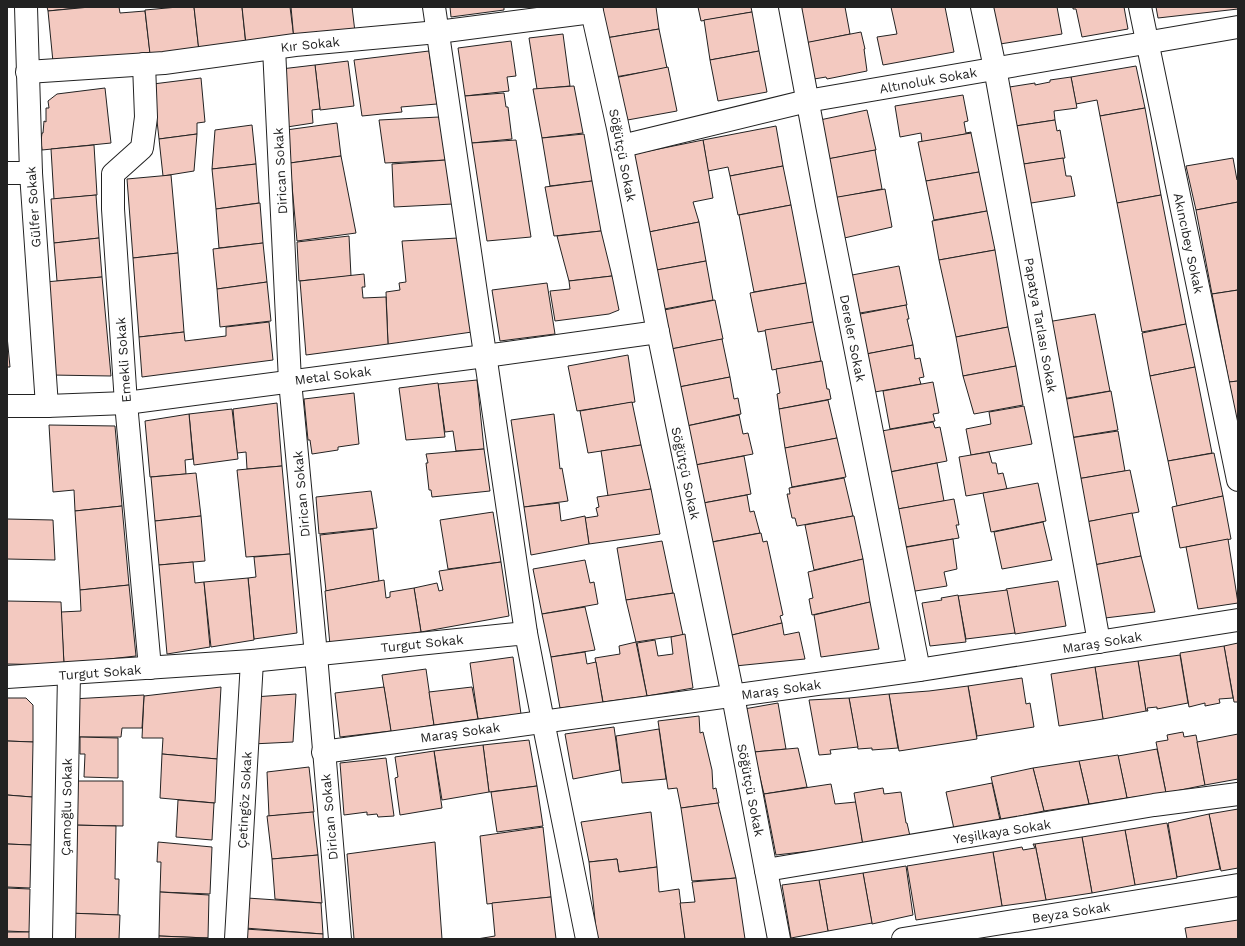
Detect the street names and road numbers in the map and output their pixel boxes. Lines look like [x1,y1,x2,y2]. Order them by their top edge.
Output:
street label: Kır Sokak [280,34,341,55]
street label: Altınoluk Sokak [878,64,979,96]
street label: Söğütçü Sokak [606,107,639,203]
street label: Dirican Sokak [271,127,290,215]
street label: Gülfer Sokak [23,165,44,248]
street label: Akıncıbey Sokak [1171,191,1207,295]
street label: Papatya Tarlası Sokak [1021,256,1060,394]
street label: Dereler Sokak [837,293,868,384]
street label: Emekli Sokak [113,316,134,403]
street label: Metal Sokak [294,363,373,388]
street label: Söğütçü Sokak [668,425,703,521]
street label: Dirican Sokak [290,449,313,538]
street label: Maraş Sokak [1061,629,1144,656]
street label: Turgut Sokak [380,632,465,655]
street label: Turgut Sokak [58,662,143,683]
street label: Maraş Sokak [740,676,822,703]
street label: Maraş Sokak [419,719,501,746]
street label: Söğütçü Sokak [734,742,767,838]
street label: Çetingöz Sokak [234,750,255,849]
street label: Çamoğlu Sokak [58,757,75,856]
street label: Dirican Sokak [318,772,341,861]
street label: Yeşilkaya Sokak [952,816,1053,847]
street label: Beyza Sokak [1031,899,1112,926]

